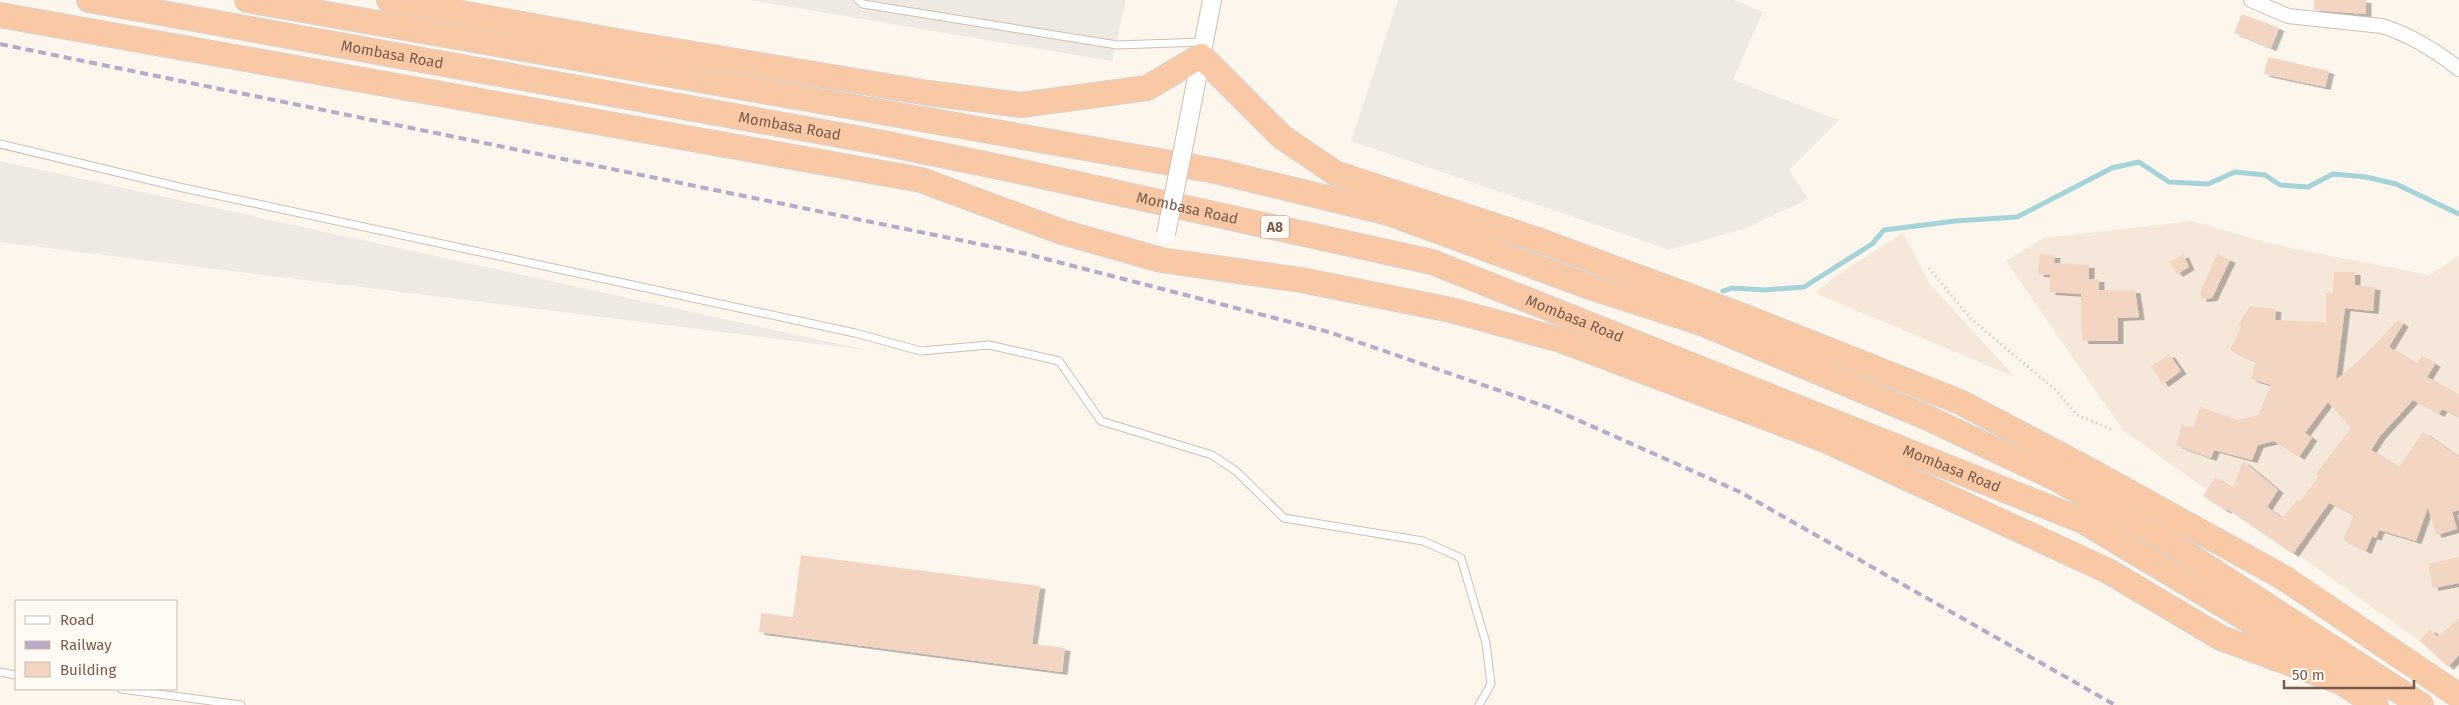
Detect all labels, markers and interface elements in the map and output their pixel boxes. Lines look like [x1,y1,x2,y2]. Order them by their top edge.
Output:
street label: Mombasa Road [339,37,445,73]
street label: Mombasa Road [737,108,842,144]
street label: Mombasa Road [1135,188,1240,228]
road number: A8 [1261,216,1289,238]
street label: Mombasa Road [1523,291,1626,346]
street label: Mombasa Road [1900,441,2003,496]
legend [15,600,178,690]
text: Road [60,611,95,629]
text: Railway [60,636,112,654]
scale bar [2284,658,2414,690]
text: Building [60,661,116,679]
text: 50 m [2292,666,2325,684]

